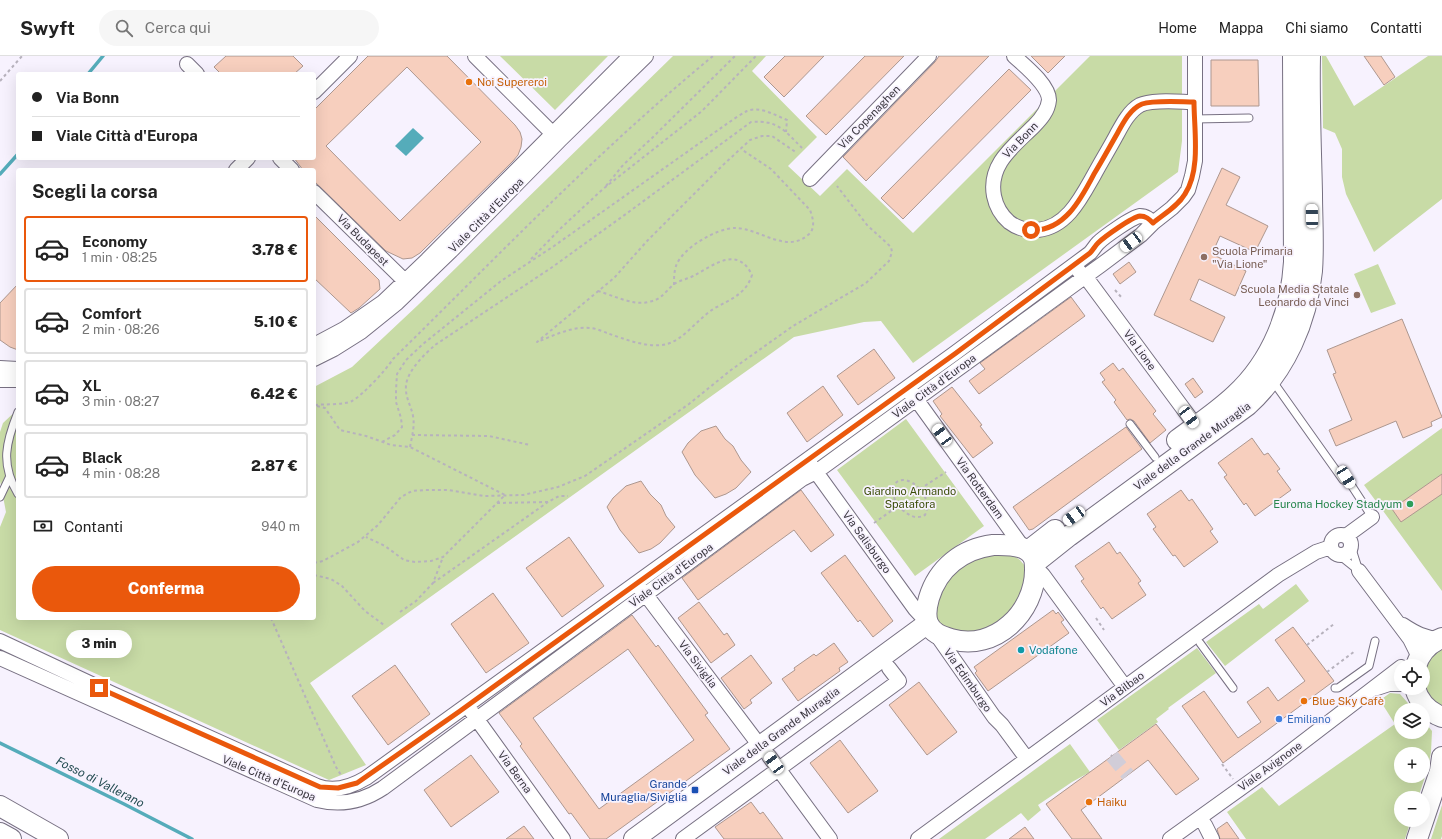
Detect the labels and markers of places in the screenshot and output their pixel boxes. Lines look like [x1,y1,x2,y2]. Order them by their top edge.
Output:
place label: Noi Supereroi [477,76,547,88]
marker: Noi Supereroi [464,77,474,87]
place label: Scuola Primaria "Via Lione" [1212,245,1293,270]
marker: Scuola Primaria "Via Lione" [1199,252,1209,262]
place label: Scuola Media Statale Leonardo da Vinci [1240,283,1349,308]
marker: Scuola Media Statale Leonardo da Vinci [1352,290,1362,300]
place label: Euroma Hockey Stadyum [1273,498,1402,510]
marker: Euroma Hockey Stadyum [1405,499,1415,509]
place label: Vodafone [1029,644,1078,656]
marker: Vodafone [1016,645,1026,655]
place label: Blue Sky Cafè [1312,695,1384,707]
marker: Blue Sky Cafè [1299,696,1309,706]
place label: Emiliano [1287,713,1331,725]
marker: Emiliano [1274,714,1284,724]
place label: Grande Muraglia/Siviglia [601,778,687,803]
marker: Grande Muraglia/Siviglia [690,785,700,795]
place label: Haiku [1097,796,1127,808]
marker: Haiku [1084,797,1094,807]

